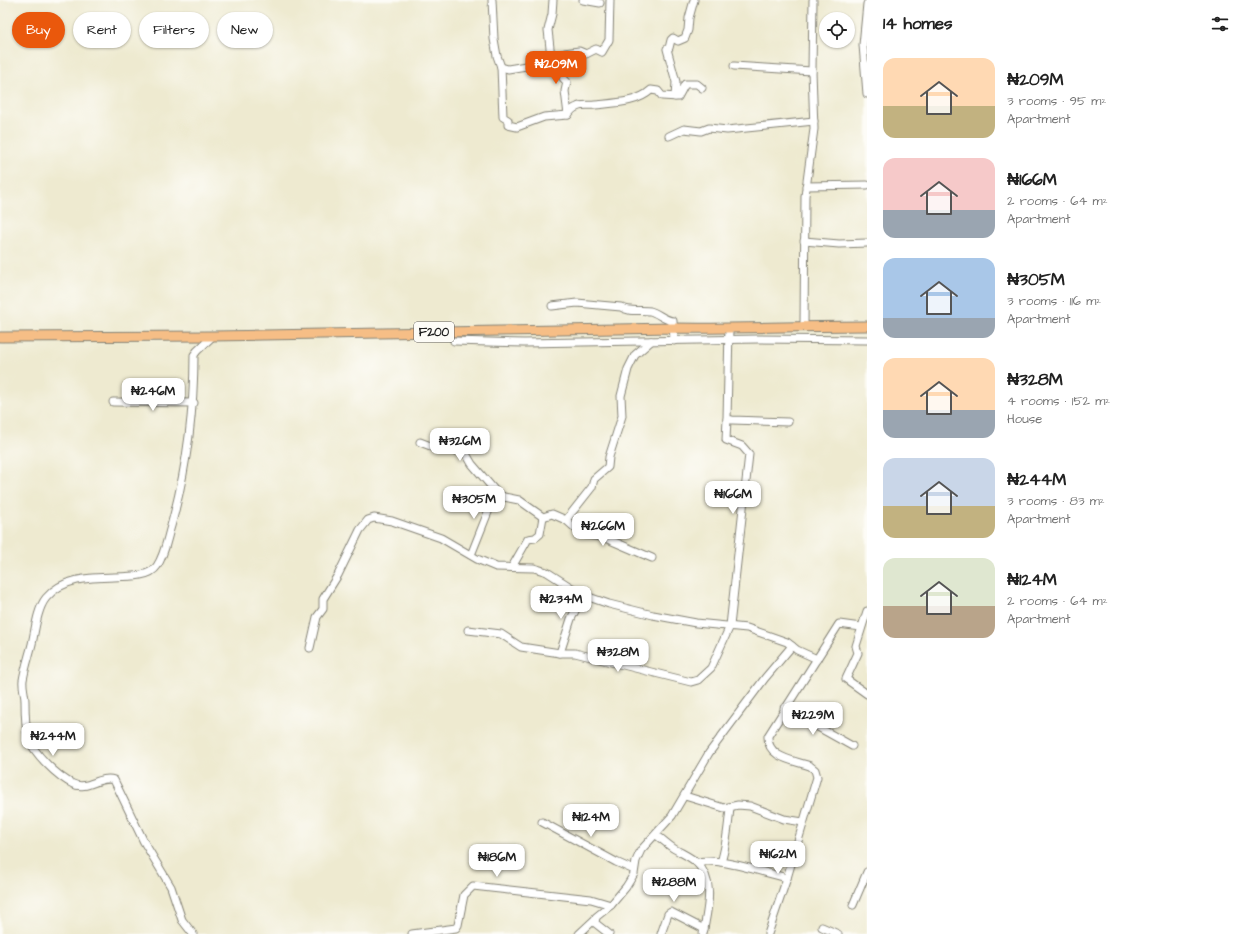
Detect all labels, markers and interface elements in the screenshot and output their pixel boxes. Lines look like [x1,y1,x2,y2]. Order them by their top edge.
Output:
chip: Buy [12,12,65,48]
chip: Rent [73,12,131,48]
chip: Filters [139,12,209,48]
chip: New [217,12,273,48]
map controls [819,12,855,48]
button: locate [819,12,855,48]
text: 14 homes [883,12,953,36]
icon: filters [1209,13,1231,35]
pin: ₦209M [528,51,584,85]
text: ₦209M [534,55,578,73]
text: ₦209M [1007,68,1063,92]
icon: home [915,74,963,122]
text: 3 rooms · 95 m² [1007,92,1106,110]
text: Apartment [1007,110,1071,128]
text: ₦166M [1007,168,1057,192]
icon: home [915,174,963,222]
text: 2 rooms · 64 m² [1007,192,1108,210]
text: Apartment [1007,210,1071,228]
text: ₦305M [1007,268,1065,292]
icon: home [915,274,963,322]
text: 3 rooms · 116 m² [1007,292,1101,310]
text: Apartment [1007,310,1071,328]
road number: F200 [414,322,454,342]
text: ₦328M [1007,368,1063,392]
icon: home [915,374,963,422]
pin: ₦246M [125,378,181,412]
text: ₦246M [131,382,175,400]
text: 4 rooms · 152 m² [1007,392,1110,410]
text: House [1007,410,1042,428]
pin: ₦326M [432,428,488,462]
text: ₦326M [439,432,481,450]
text: ₦244M [1007,468,1066,492]
icon: home [915,474,963,522]
pin: ₦166M [705,481,761,515]
text: ₦166M [714,485,752,503]
pin: ₦305M [446,486,502,520]
text: ₦305M [452,490,496,508]
text: 3 rooms · 83 m² [1007,492,1105,510]
text: Apartment [1007,510,1071,528]
pin: ₦266M [575,513,631,547]
text: ₦266M [581,517,625,535]
text: ₦124M [1007,568,1057,592]
icon: home [915,574,963,622]
pin: ₦234M [533,586,589,620]
text: ₦234M [539,590,583,608]
text: 2 rooms · 64 m² [1007,592,1108,610]
text: Apartment [1007,610,1071,628]
pin: ₦328M [590,639,646,673]
text: ₦328M [597,643,639,661]
pin: ₦229M [785,702,841,736]
text: ₦229M [792,706,834,724]
pin: ₦244M [25,723,81,757]
text: ₦244M [30,727,76,745]
pin: ₦124M [563,804,619,838]
text: ₦124M [572,808,610,826]
pin: ₦162M [750,841,806,875]
pin: ₦186M [469,844,525,878]
text: ₦162M [759,845,797,863]
text: ₦186M [478,848,516,866]
pin: ₦288M [646,869,702,903]
text: ₦288M [652,873,696,891]

